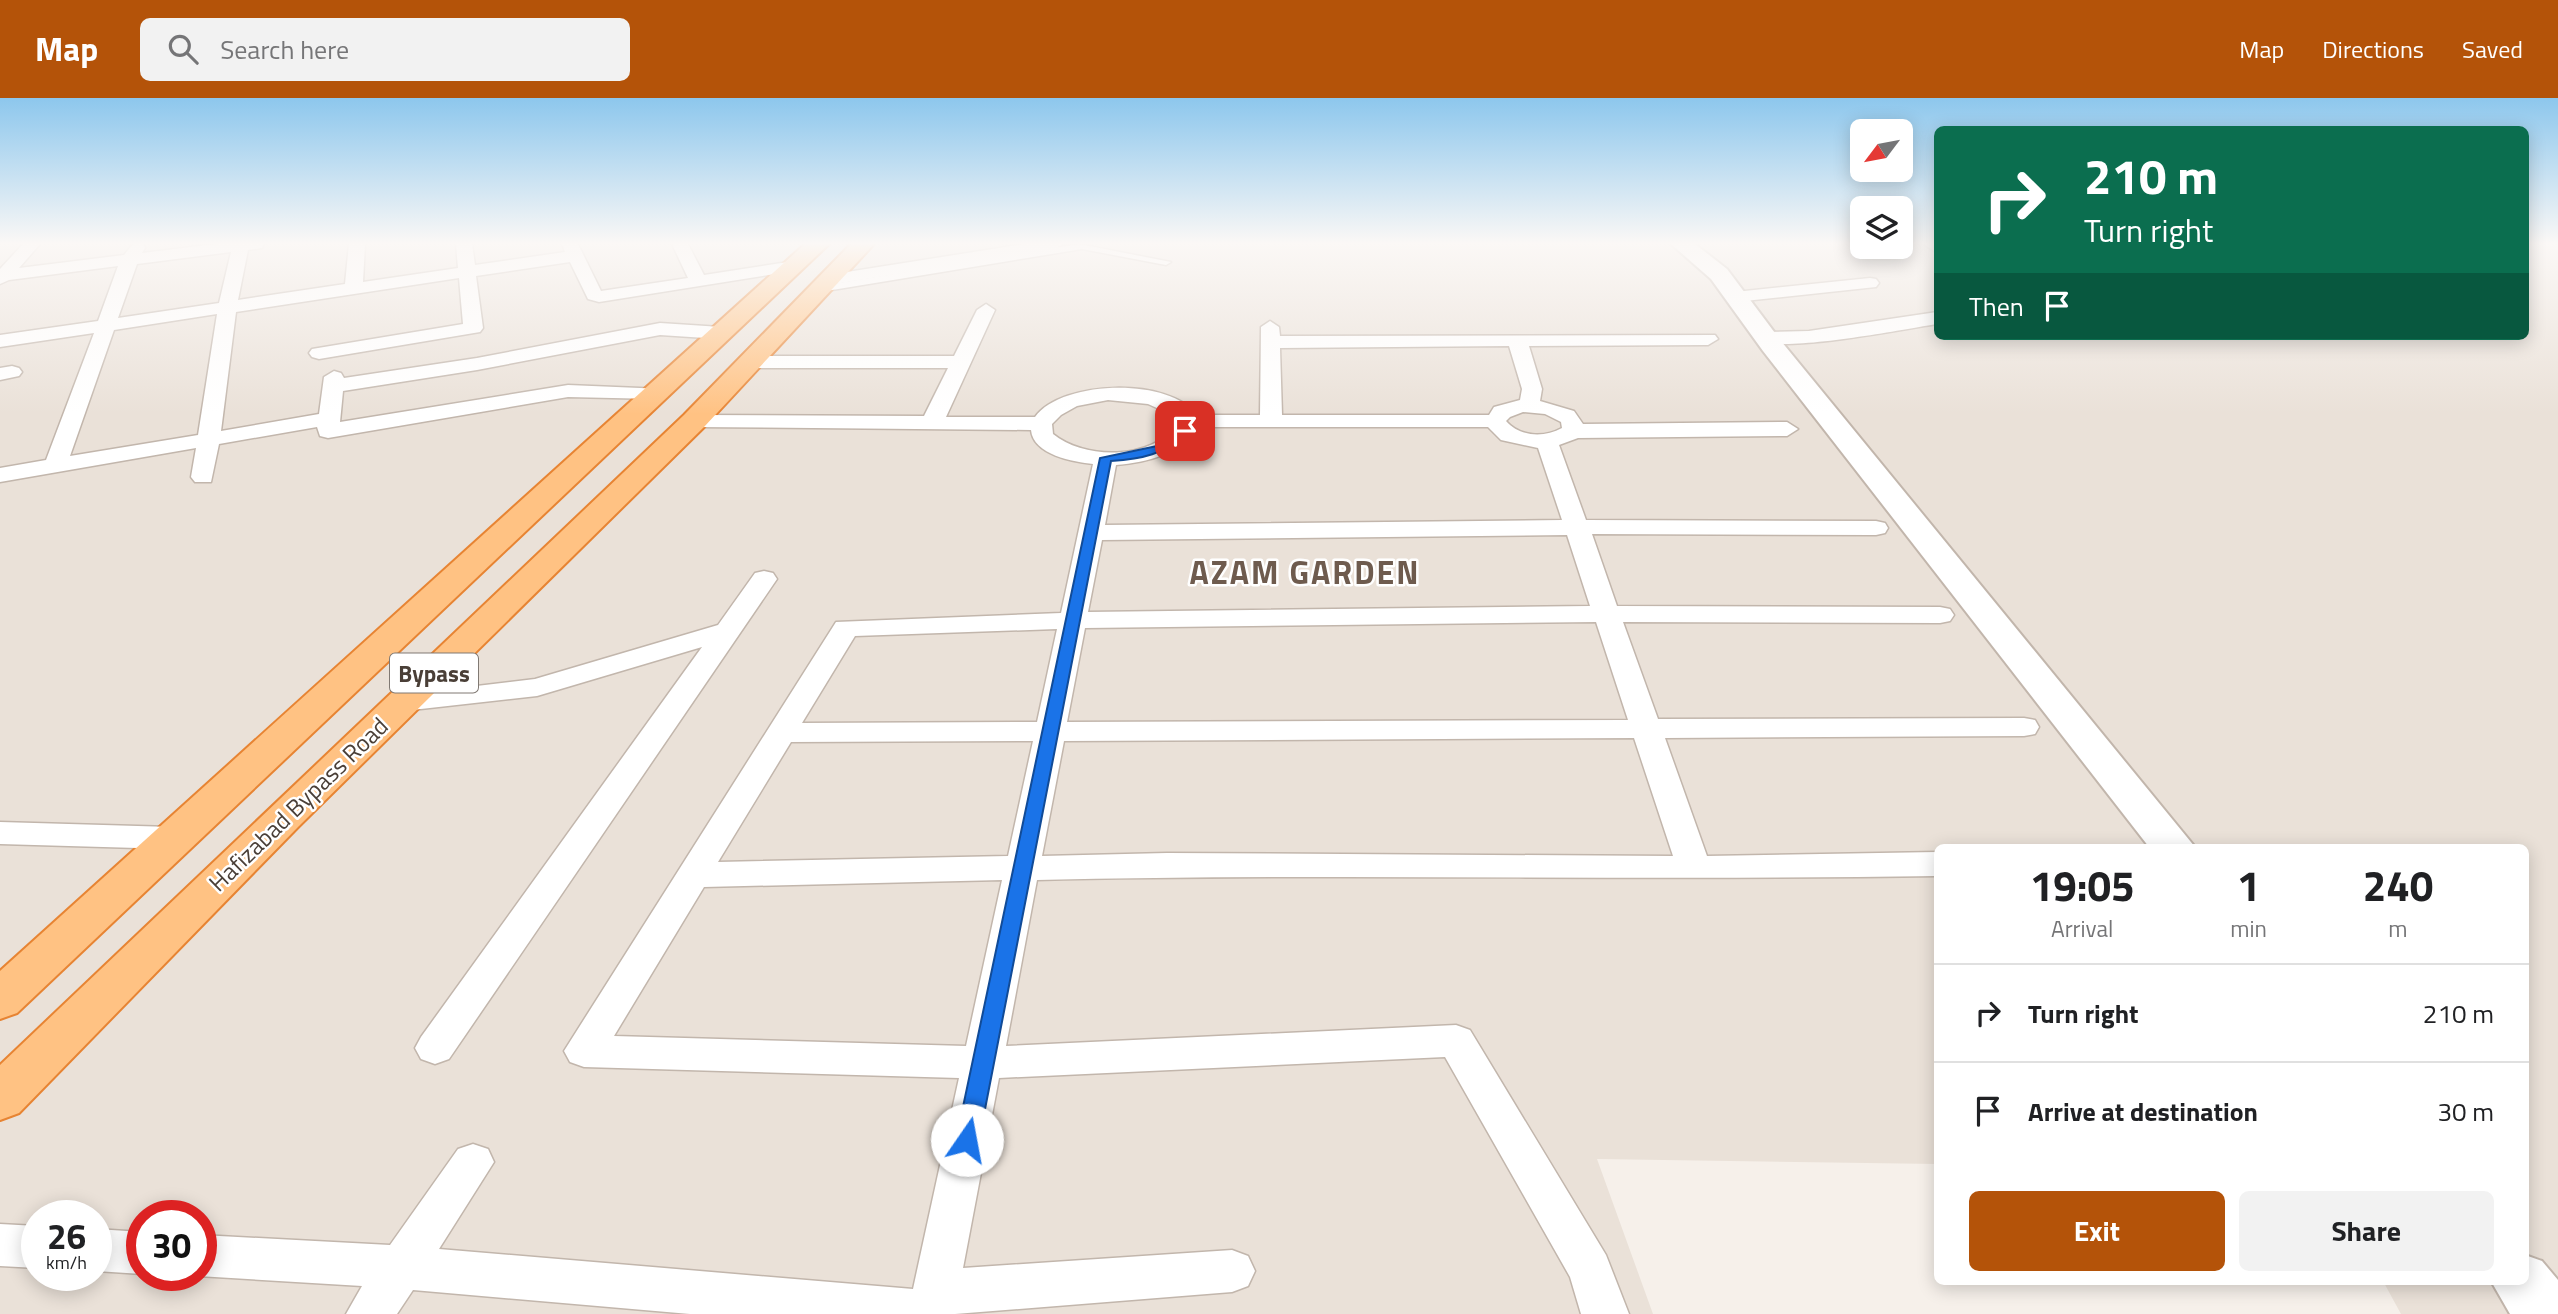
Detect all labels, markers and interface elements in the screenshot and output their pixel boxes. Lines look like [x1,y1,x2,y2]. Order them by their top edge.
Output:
search box [140,18,630,81]
text: Map [35,24,98,74]
icon: search [164,30,202,68]
text: Search here [220,30,349,69]
text: Map [2239,31,2284,67]
text: Directions [2322,31,2424,67]
text: Saved [2462,31,2523,67]
north arrow [1850,119,1913,182]
map controls [1850,119,1913,259]
text: 210 m [2084,138,2218,213]
icon: right [1969,154,2060,245]
button: layers [1850,196,1913,259]
text: Turn right [2084,206,2213,254]
text: Then [1969,287,2024,326]
icon: arrive [2038,287,2076,325]
pin [1155,401,1215,461]
icon: arrive [1166,412,1204,450]
district label: AZAM GARDEN [1189,548,1421,596]
road number: Bypass [390,653,478,692]
street label: Hafizabad Bypass Road [200,709,396,899]
text: 19:05 [2030,853,2135,917]
text: 1 [2237,853,2260,917]
text: 240 [2363,853,2433,917]
text: Arrival [2051,911,2113,946]
text: min [2230,911,2267,946]
text: m [2388,911,2408,946]
icon: right [1969,994,2007,1032]
text: Turn right [2028,994,2139,1033]
text: 210 m [2423,994,2494,1033]
icon: arrive [1969,1092,2007,1130]
text: Arrive at destination [2028,1092,2258,1131]
text: 30 m [2437,1092,2494,1131]
position arrow [930,1103,1004,1177]
button: Exit [1969,1191,2225,1271]
button: Share [2239,1191,2494,1271]
speed limit sign: 30 [126,1200,217,1291]
text: 26 [47,1209,86,1263]
text: km/h [46,1249,87,1276]

